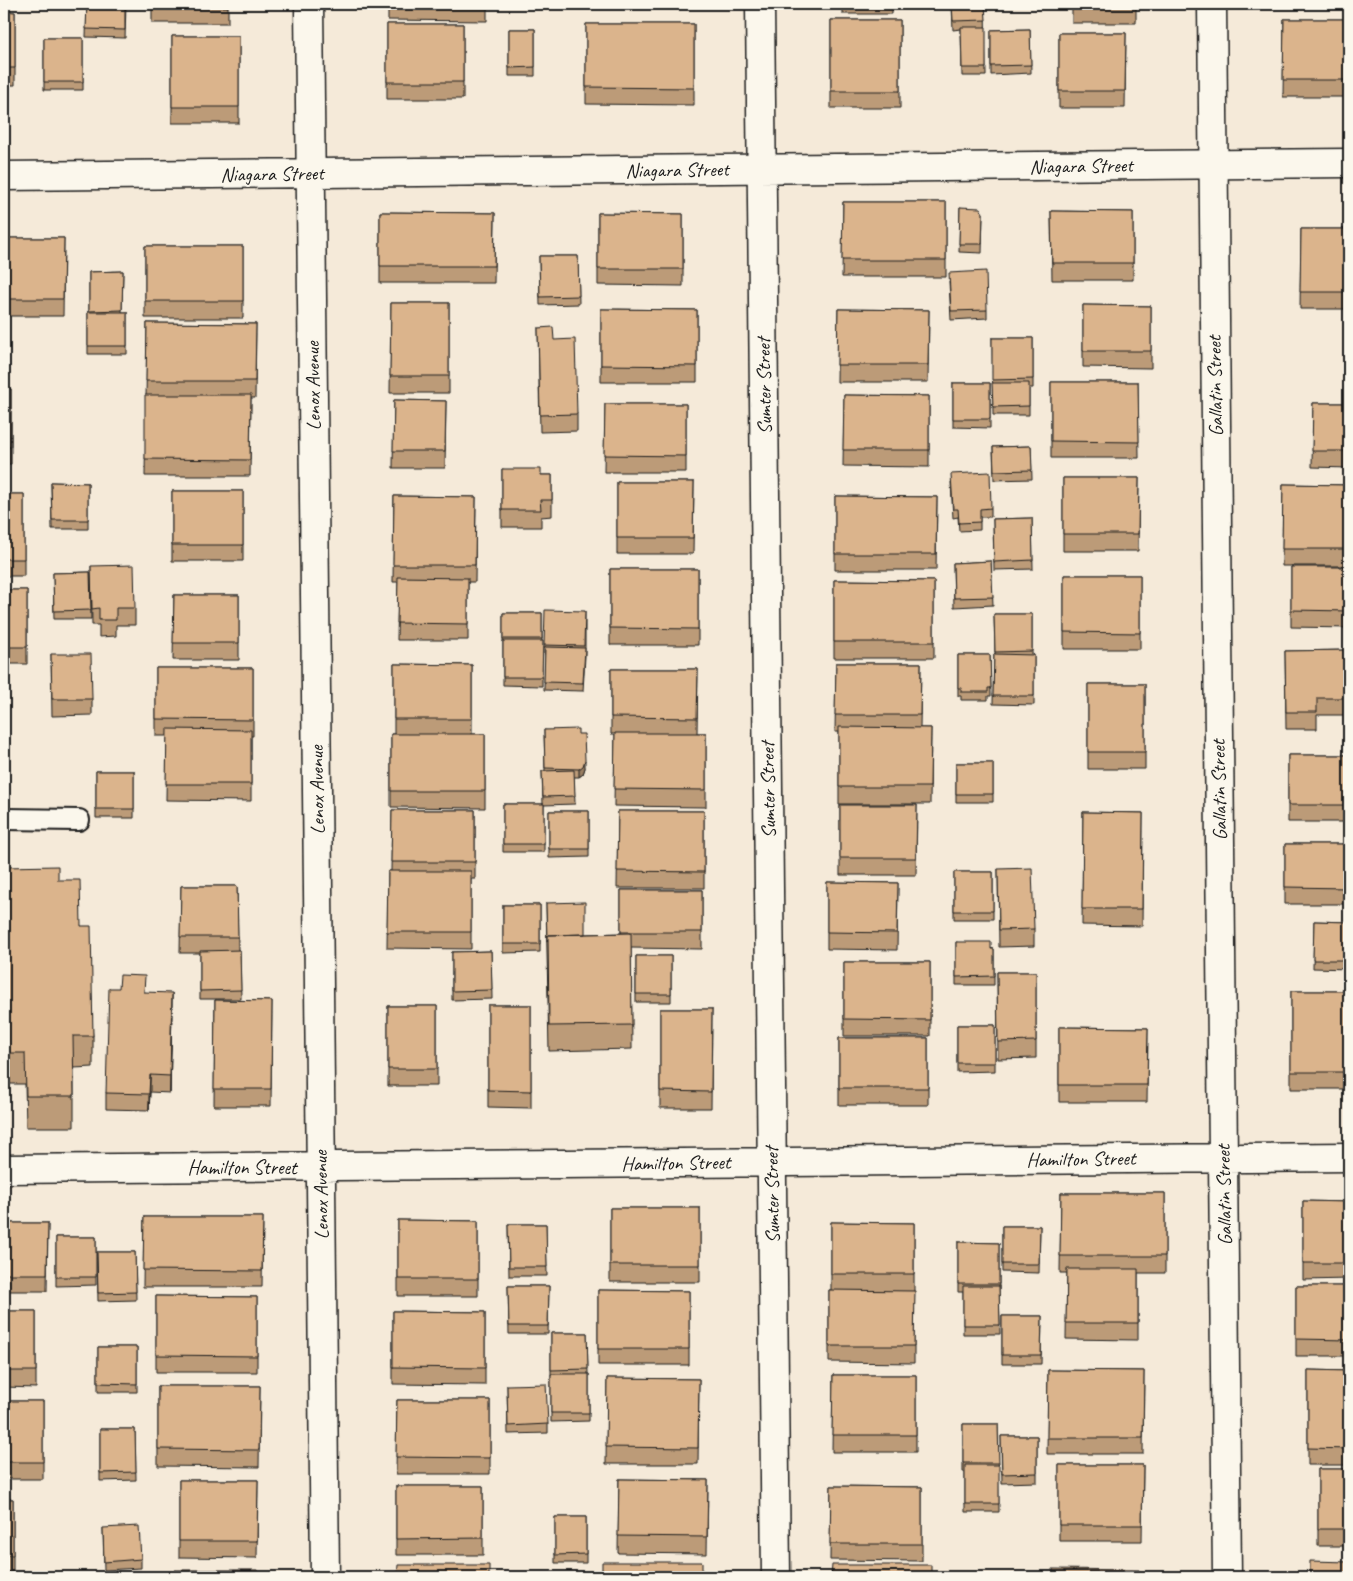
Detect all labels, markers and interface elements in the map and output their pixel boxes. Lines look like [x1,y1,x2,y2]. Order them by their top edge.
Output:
street label: Niagara Street [1029,153,1135,179]
street label: Niagara Street [625,157,731,183]
street label: Niagara Street [220,161,326,187]
street label: Gallatin Street [1202,333,1228,437]
street label: Sumter Street [751,334,777,435]
street label: Lenox Avenue [300,340,326,431]
street label: Gallatin Street [1206,737,1232,841]
street label: Sumter Street [755,738,781,839]
street label: Lenox Avenue [304,744,330,835]
street label: Gallatin Street [1211,1142,1237,1246]
street label: Sumter Street [759,1143,785,1244]
street label: Hamilton Street [1026,1146,1138,1172]
street label: Lenox Avenue [308,1149,334,1240]
street label: Hamilton Street [621,1150,733,1176]
street label: Hamilton Street [188,1155,299,1180]

